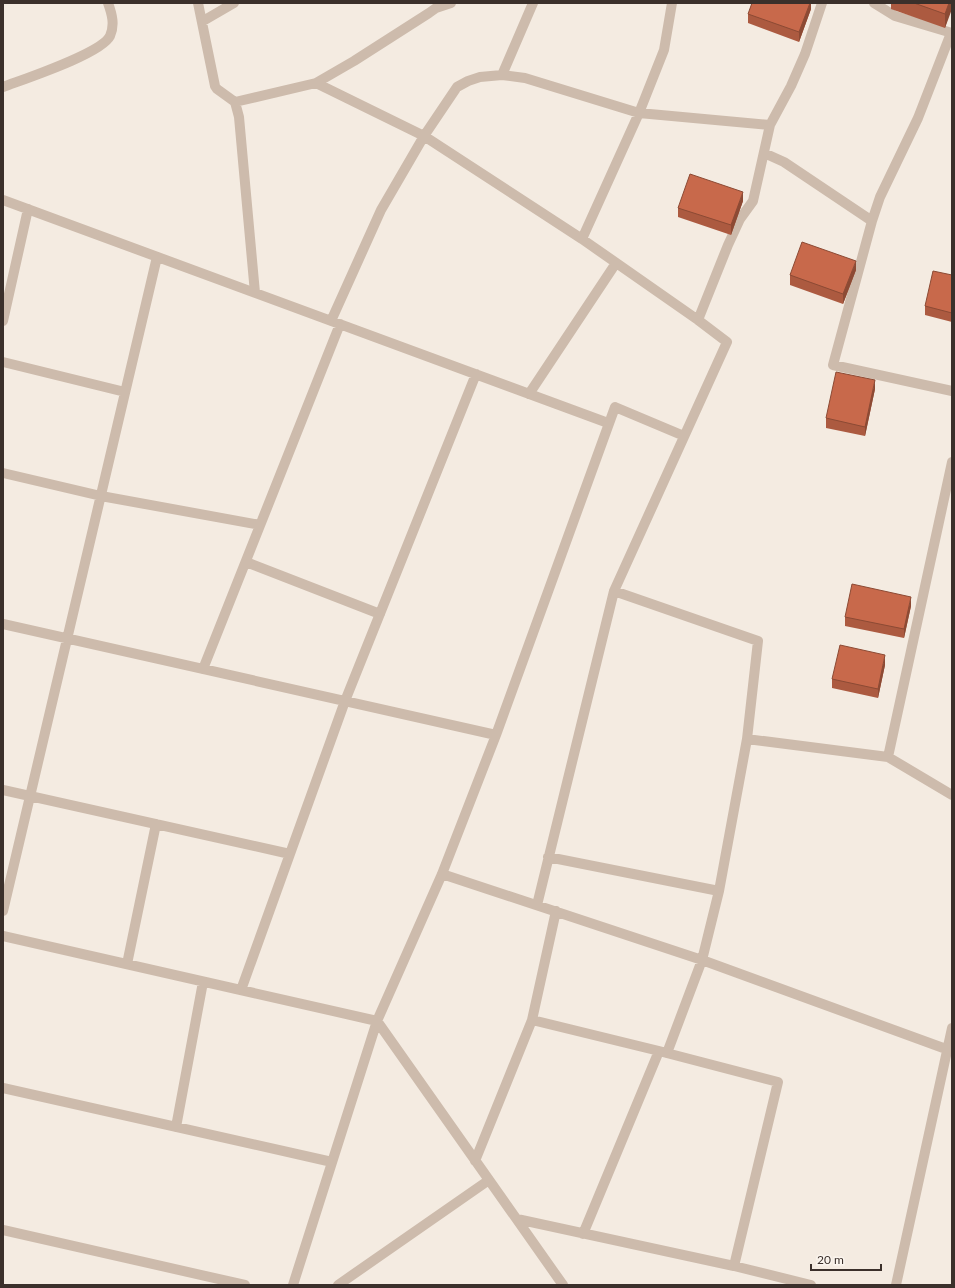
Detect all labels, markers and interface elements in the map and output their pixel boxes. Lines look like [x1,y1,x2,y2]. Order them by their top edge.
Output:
scale bar [811,1246,881,1272]
text: 20 m [817,1252,844,1267]

